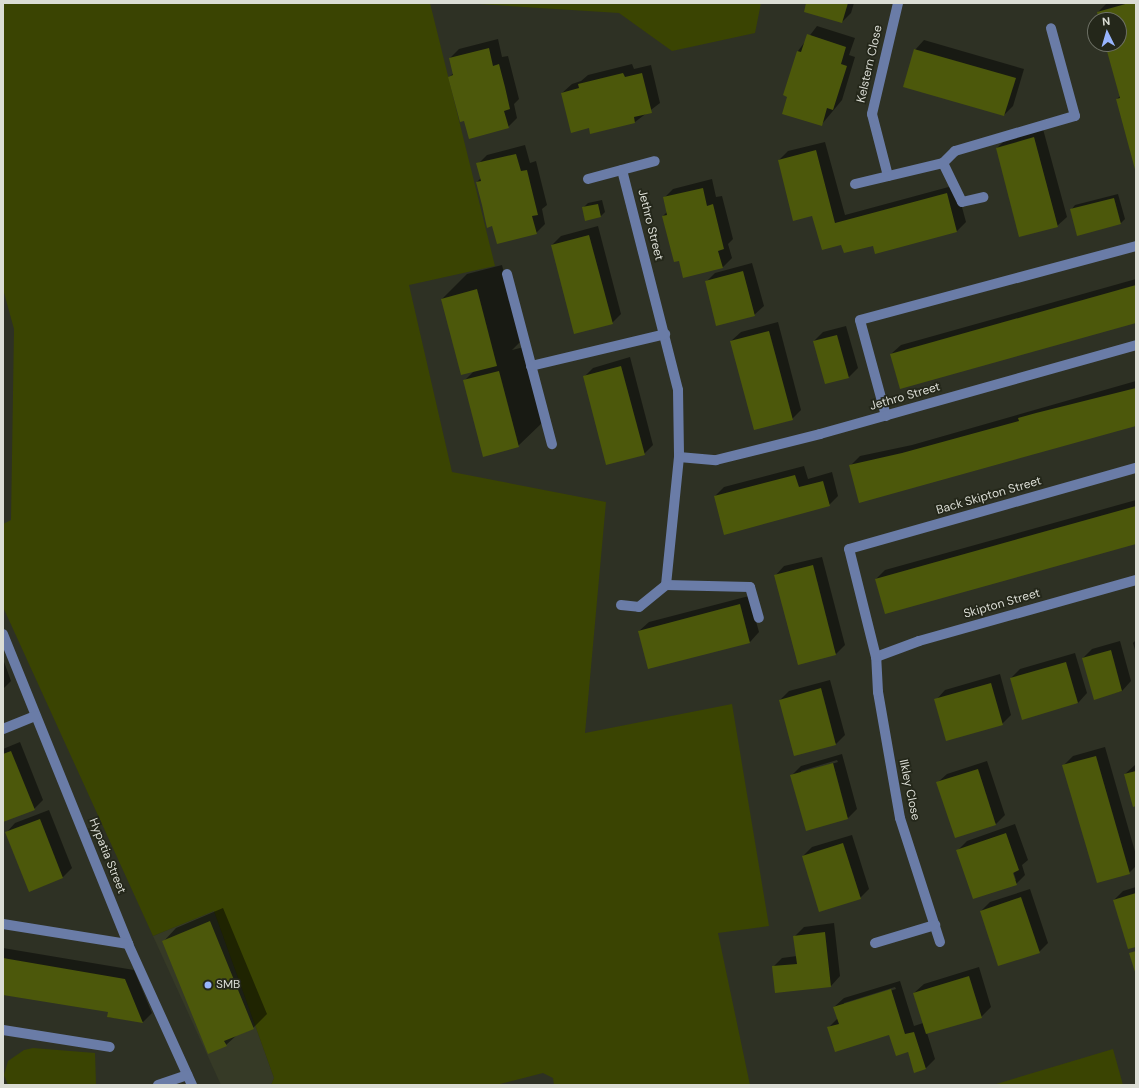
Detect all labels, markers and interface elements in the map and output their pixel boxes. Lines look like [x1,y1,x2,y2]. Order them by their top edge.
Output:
north arrow [1087,12,1127,52]
text: N [1101,14,1111,28]
street label: Kelstern Close [854,24,886,104]
street label: Jethro Street [634,188,666,262]
street label: Jethro Street [868,380,942,414]
street label: Back Skipton Street [935,474,1043,518]
street label: Skipton Street [962,586,1042,622]
street label: Ilkley Close [896,758,922,822]
street label: Hypatia Street [85,816,129,896]
place label: SMB [216,978,240,992]
marker: SMB [203,980,213,990]

